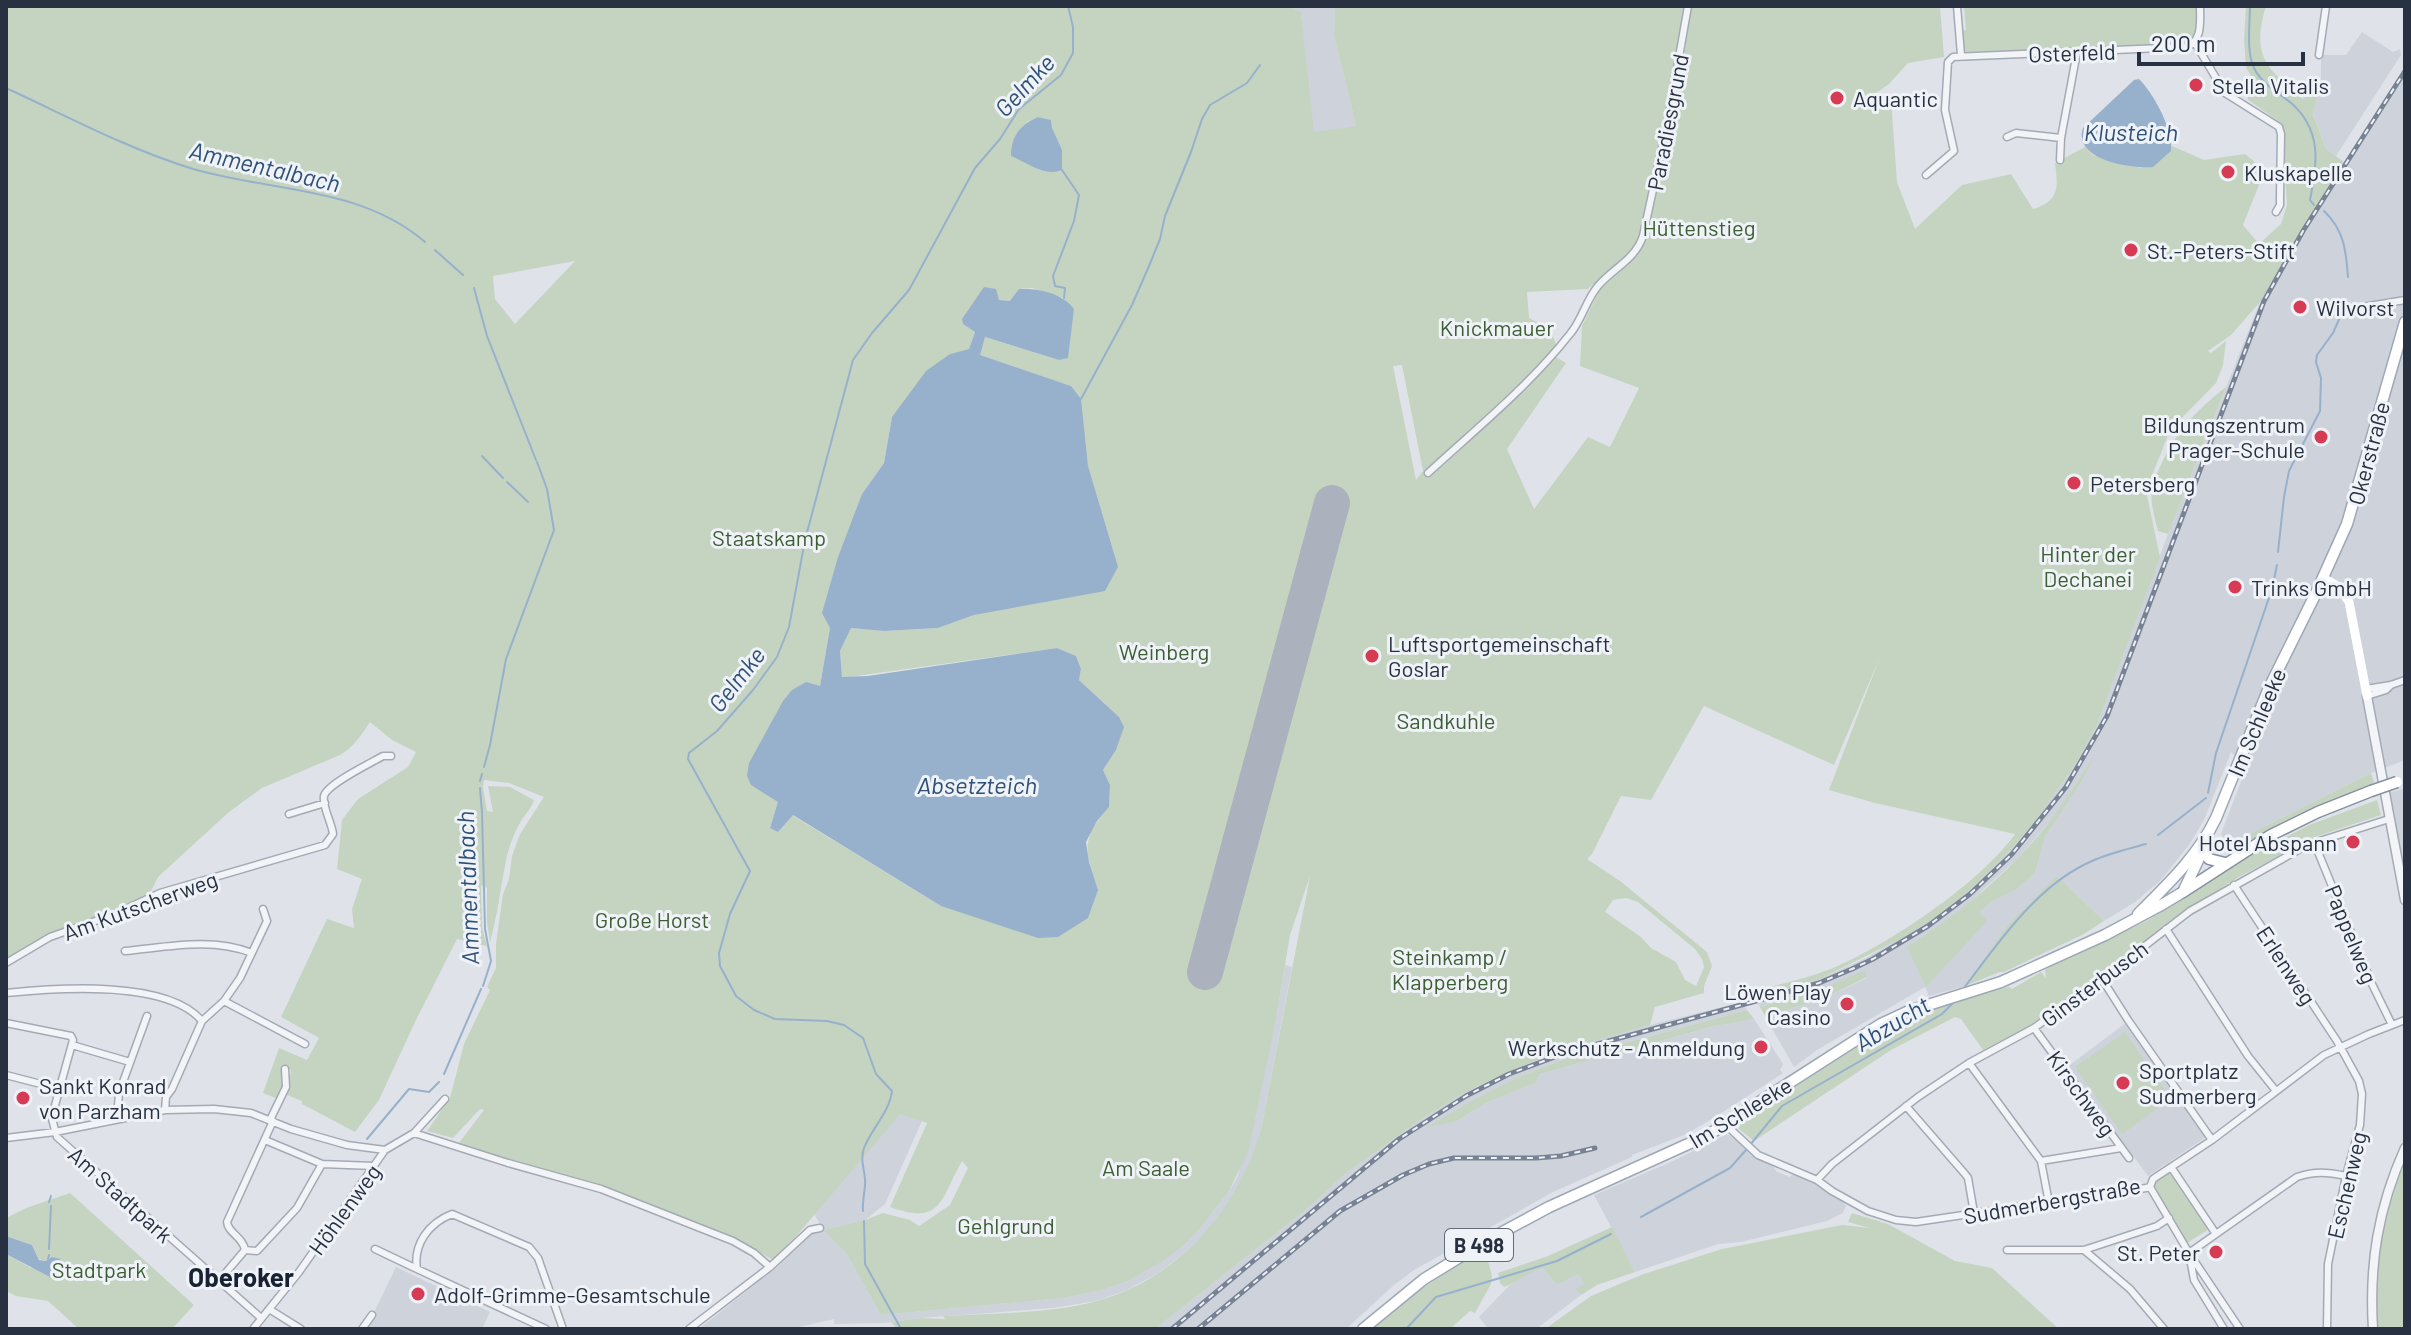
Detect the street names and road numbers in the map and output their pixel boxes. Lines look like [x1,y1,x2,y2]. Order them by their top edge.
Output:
street label: Osterfeld [2028,37,2116,67]
street label: Paradiesgrund [1641,52,1693,192]
street label: Okerstraße [2342,399,2394,507]
street label: Im Schleeke [2222,664,2290,780]
street label: Am Kutscherweg [59,865,221,945]
street label: Pappelweg [2320,881,2384,987]
street label: Erlenweg [2252,921,2322,1009]
street label: Ginsterbusch [2036,935,2152,1031]
street label: Kirschweg [2042,1045,2122,1141]
street label: Im Schleeke [1684,1071,1796,1153]
street label: Eschenweg [2321,1129,2371,1241]
street label: Am Stadtpark [64,1141,178,1247]
street label: Höhlenweg [302,1159,386,1259]
street label: Sudmerbergstraße [1962,1172,2142,1228]
road number: B 498 [1445,1229,1513,1261]

